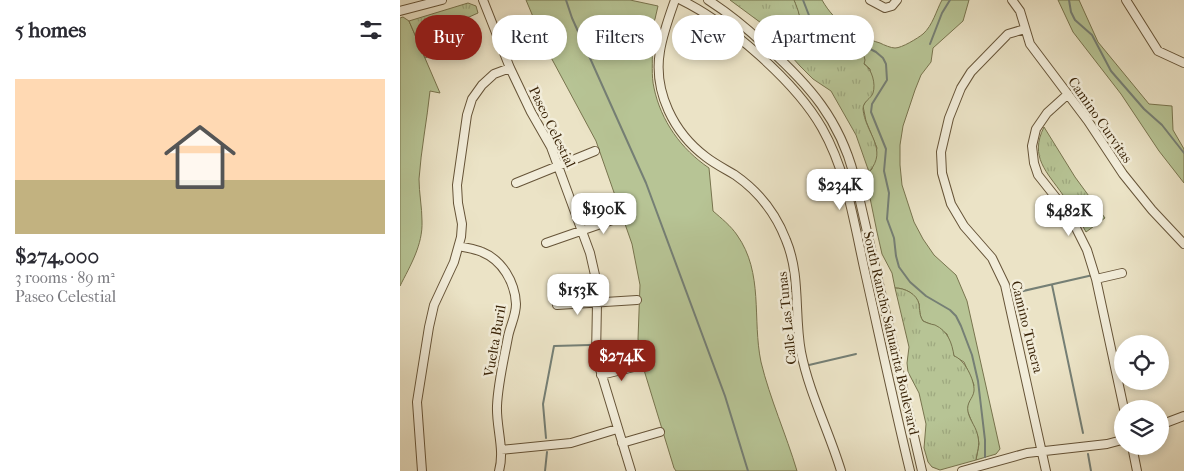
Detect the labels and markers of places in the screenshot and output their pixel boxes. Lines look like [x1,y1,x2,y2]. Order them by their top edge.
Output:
pin: $234K [805,168,875,211]
pin: $190K [569,192,639,235]
pin: $482K [1034,194,1104,237]
pin: $153K [543,274,613,316]
pin: $274K [587,340,657,382]

